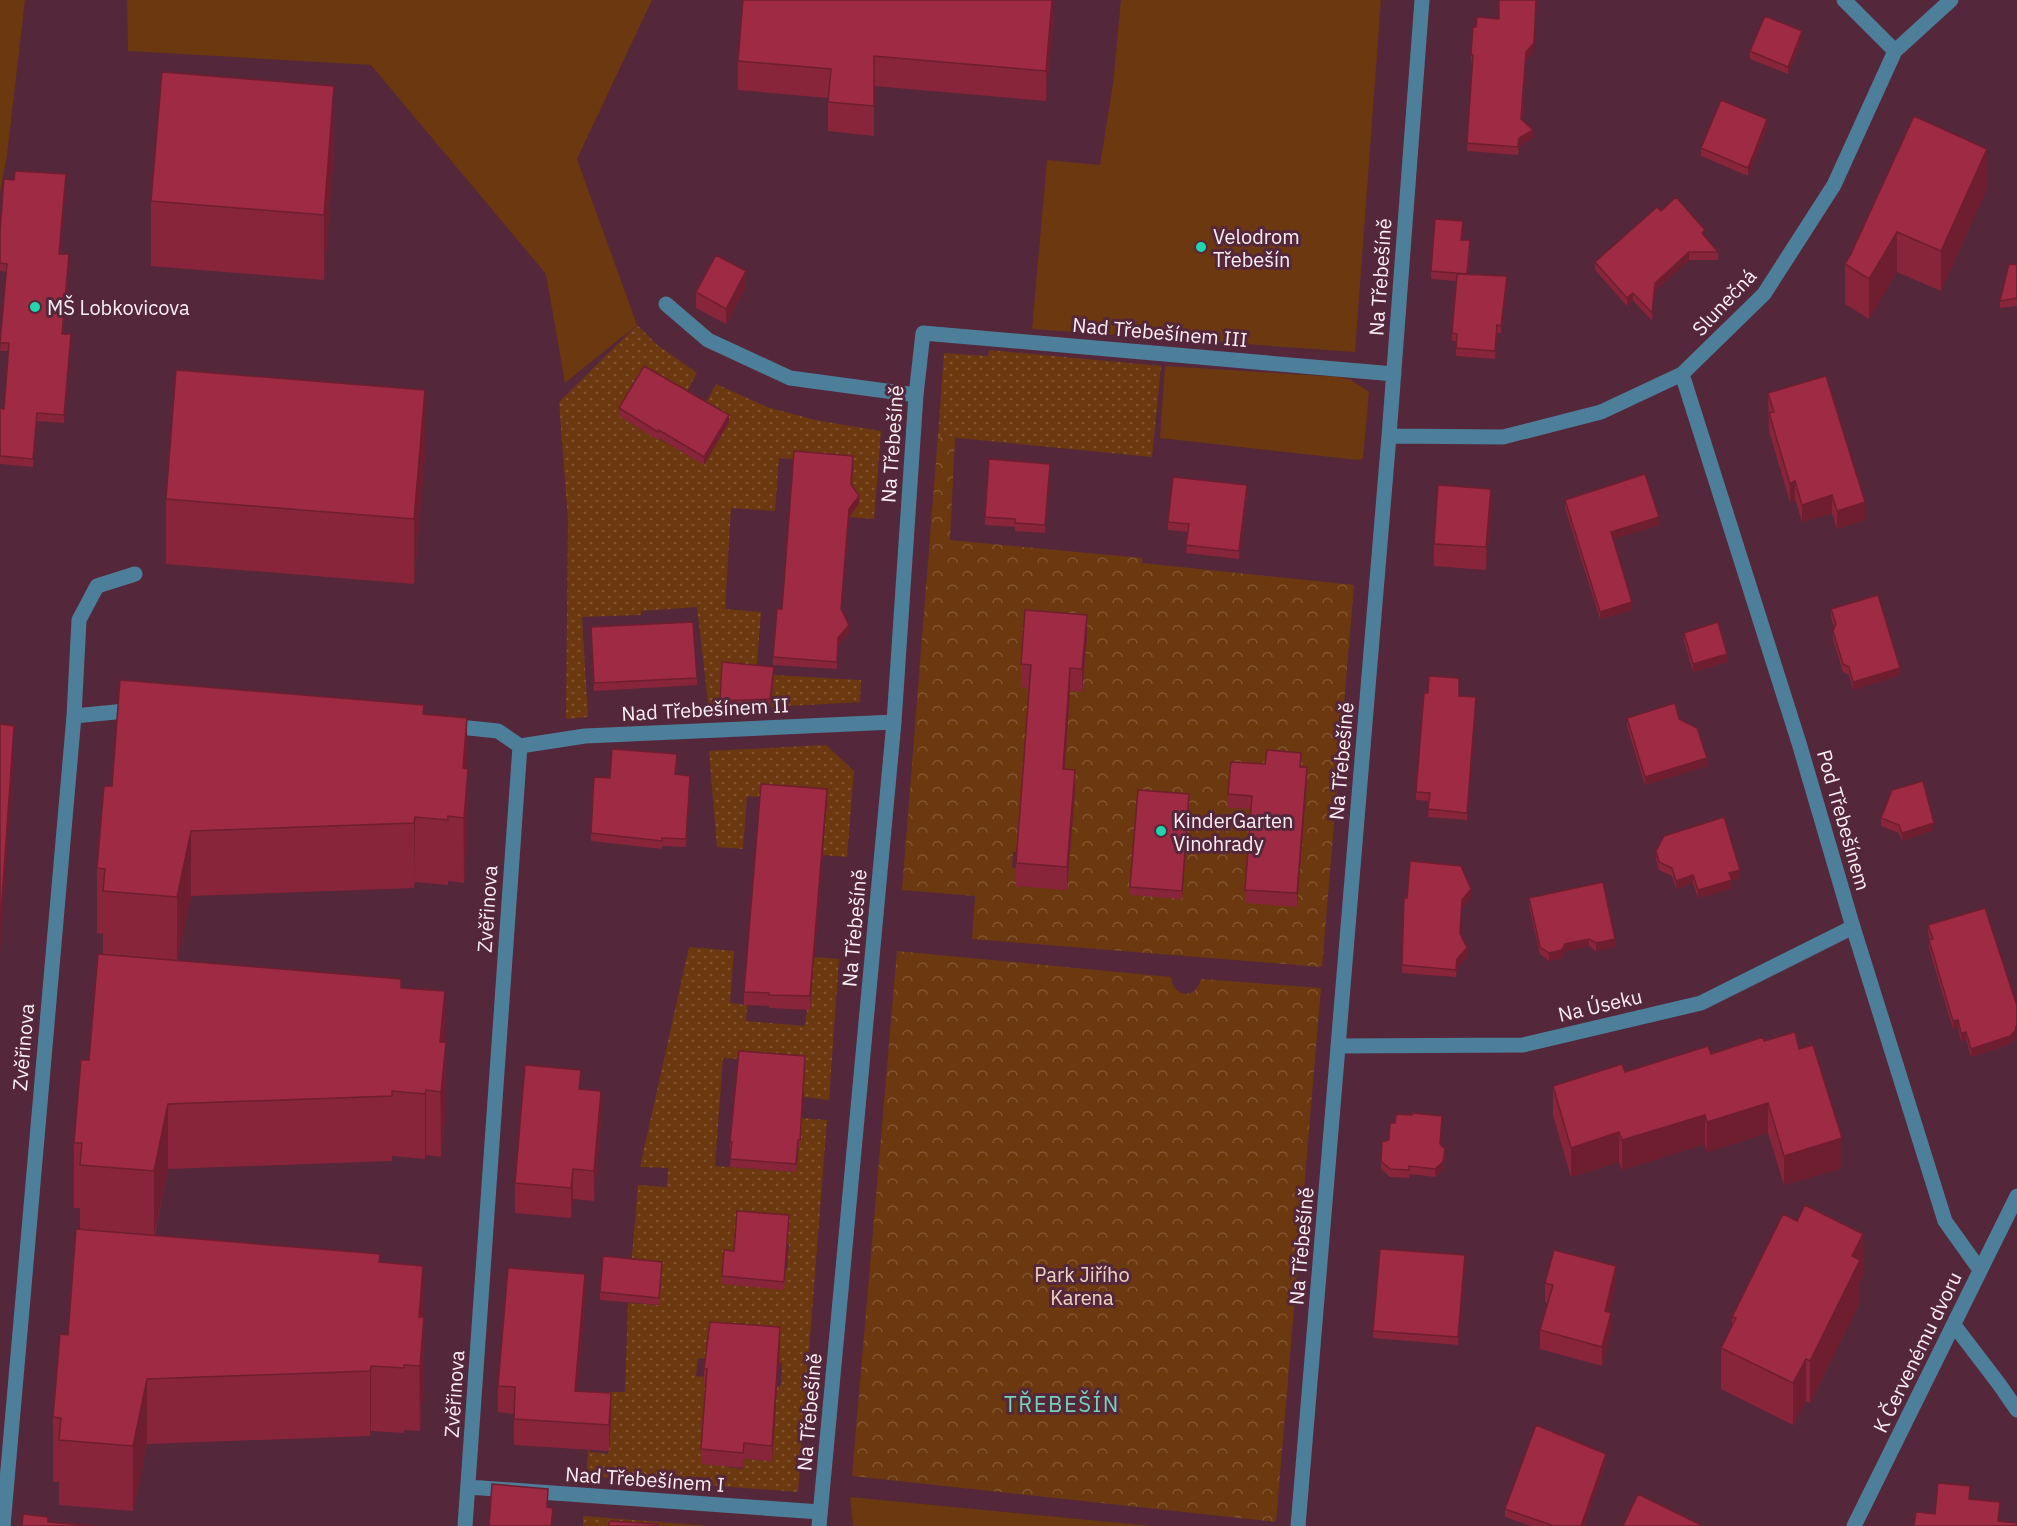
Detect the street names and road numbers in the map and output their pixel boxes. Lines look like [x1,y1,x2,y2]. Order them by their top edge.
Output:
street label: Na Třebešíně [1362,217,1398,337]
street label: Slunečná [1686,262,1762,342]
street label: Nad Třebešínem III [1071,311,1249,353]
street label: Na Třebešíně [874,384,910,504]
street label: Nad Třebešínem II [621,691,789,727]
street label: Na Třebešíně [1322,701,1360,821]
street label: Pod Třebešínem [1811,747,1877,893]
street label: Zvěřinova [470,864,504,954]
street label: Na Třebešíně [835,868,873,988]
street label: Na Úseku [1555,982,1645,1028]
street label: Zvěřinova [6,1002,40,1092]
street label: Na Třebešíně [1282,1186,1320,1306]
street label: K Červenému dvoru [1866,1267,1968,1437]
street label: Zvěřinova [437,1349,471,1439]
street label: Na Třebešíně [790,1352,828,1472]
street label: Nad Třebešínem I [564,1460,726,1498]

